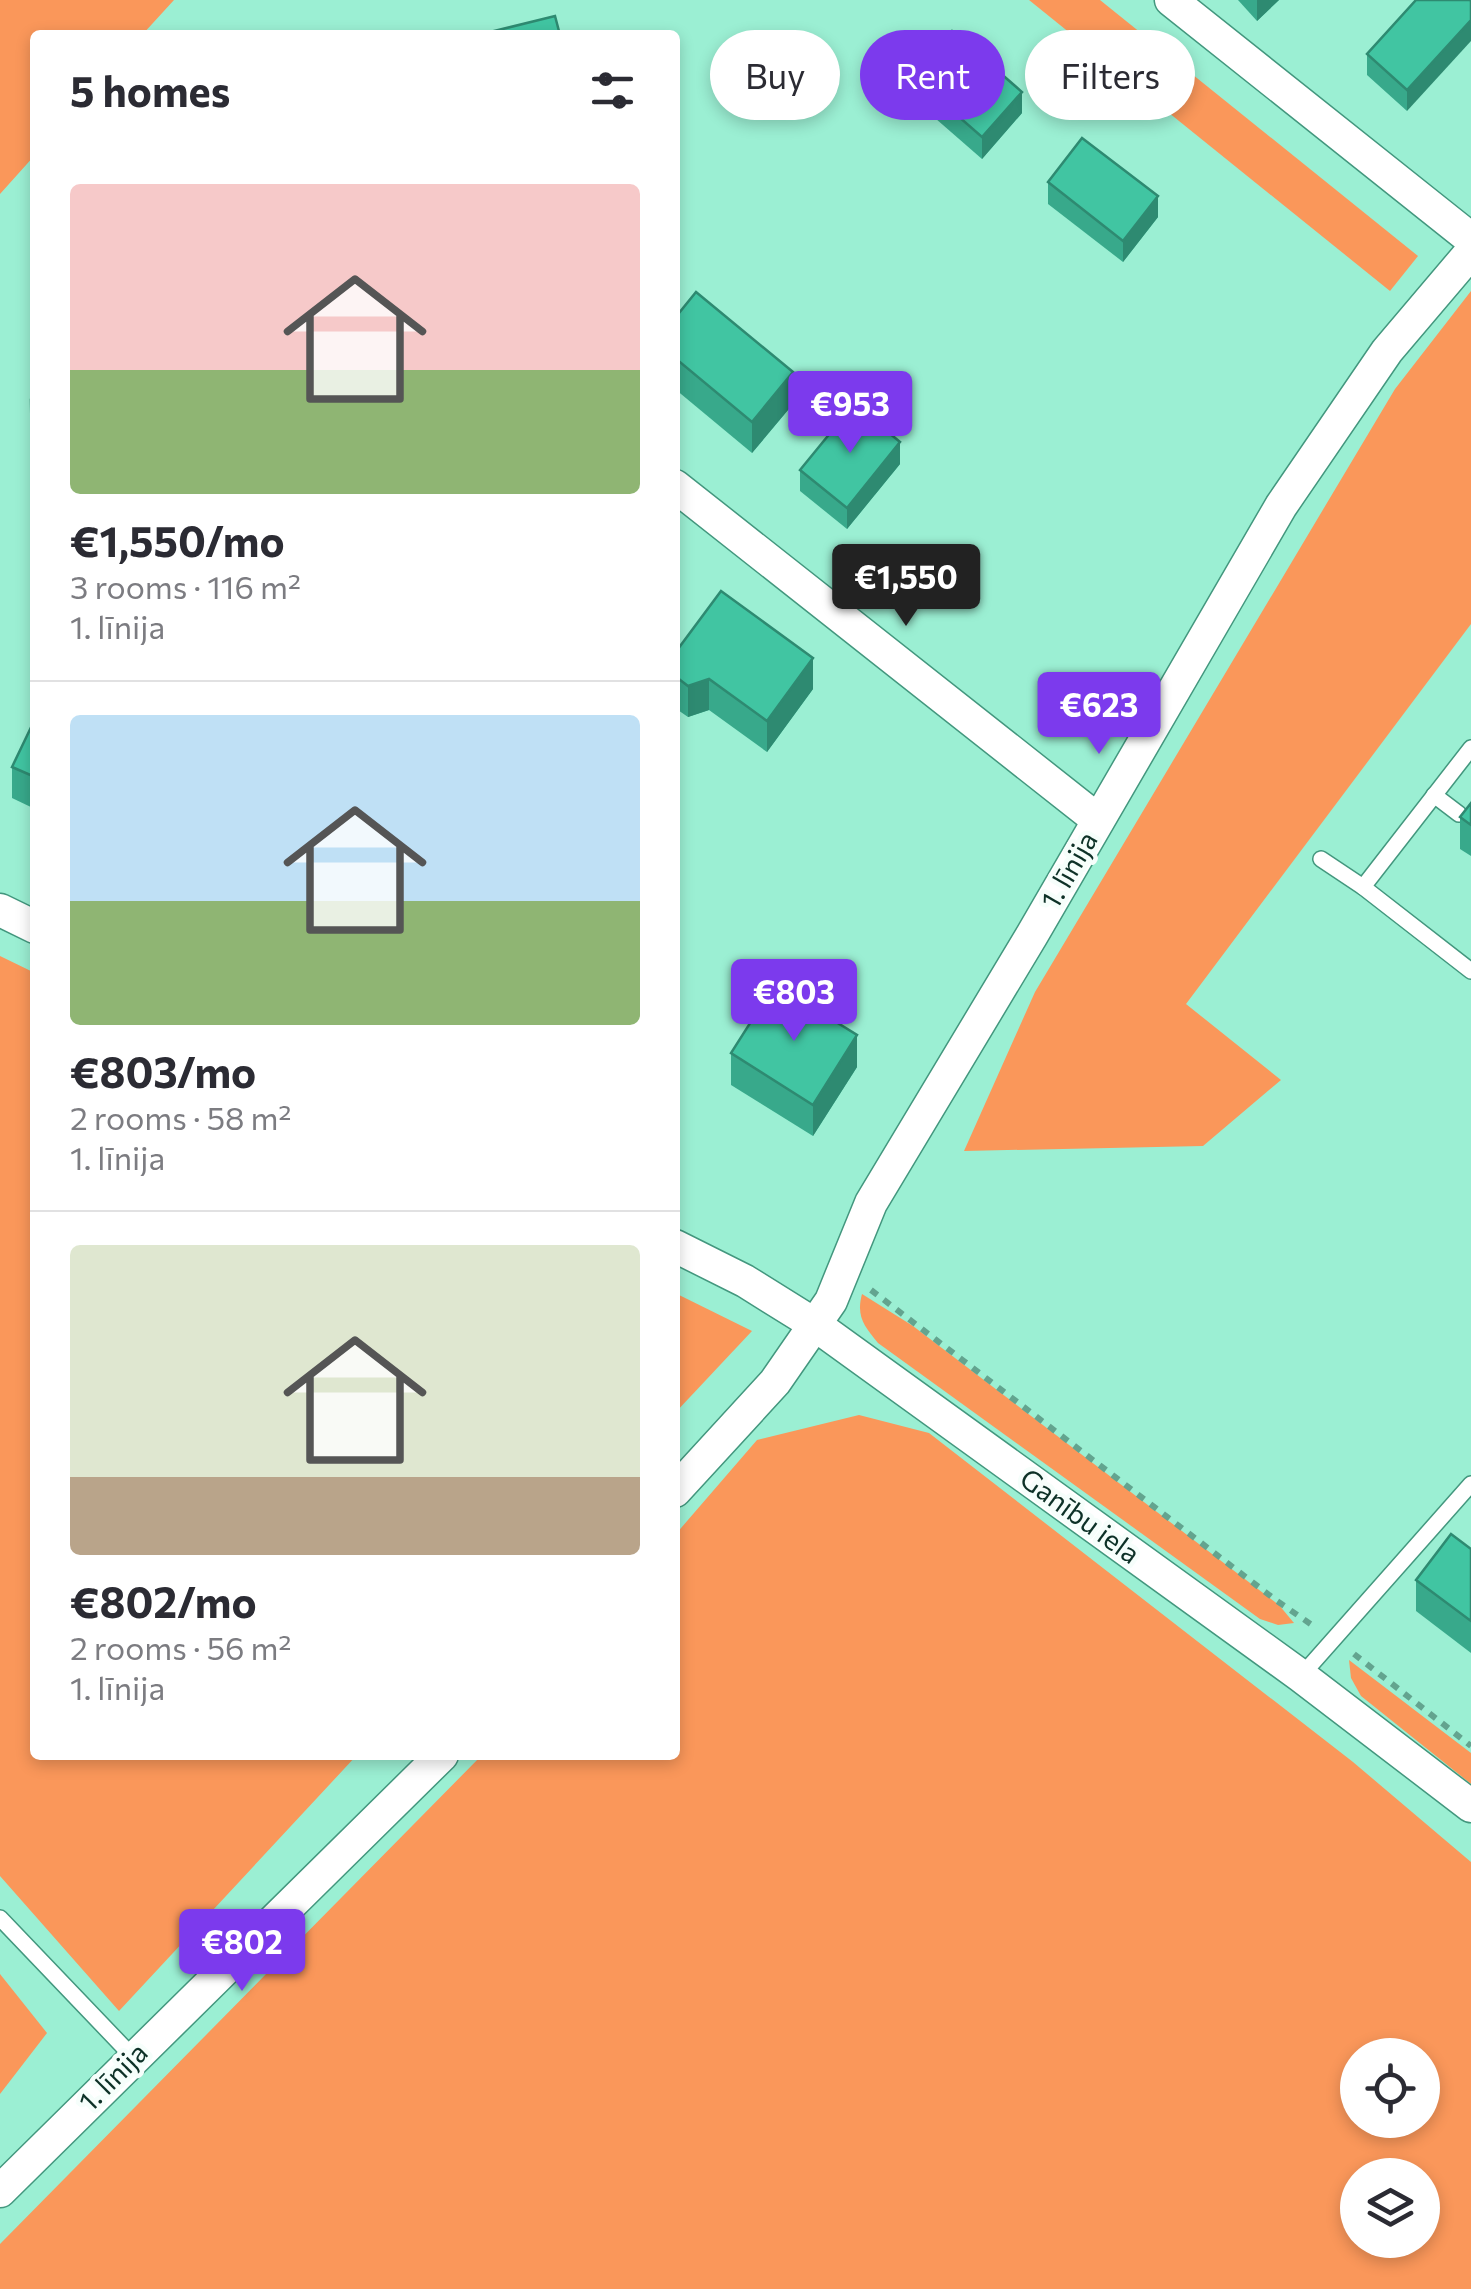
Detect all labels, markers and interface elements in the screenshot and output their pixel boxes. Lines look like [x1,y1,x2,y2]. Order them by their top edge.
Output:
chip: Buy [710,30,840,120]
chip: Rent [860,30,1005,120]
chip: Filters [1025,30,1195,120]
icon: filters [585,63,640,118]
text: 5 homes [70,64,230,116]
icon: home [265,249,445,429]
pin: €953 [791,371,909,456]
text: €953 [810,383,890,423]
text: €1,550/mo [70,514,285,566]
pin: €1,550 [825,544,987,629]
text: €1,550 [854,556,958,596]
text: 3 rooms · 116 m² [70,566,301,606]
text: 1. līnija [70,606,165,646]
pin: €623 [1040,672,1158,757]
text: €623 [1060,684,1138,724]
icon: home [265,780,445,960]
street label: 1. līnija [1033,825,1104,914]
pin: €803 [735,959,853,1044]
text: €803 [753,971,835,1011]
text: €803/mo [70,1045,256,1097]
text: 2 rooms · 58 m² [70,1097,291,1137]
text: 1. līnija [70,1137,165,1177]
icon: home [265,1310,445,1490]
street label: Ganību iela [1014,1460,1147,1570]
text: €802/mo [70,1575,256,1627]
text: 2 rooms · 56 m² [70,1627,291,1667]
text: 1. līnija [70,1667,165,1707]
pin: €802 [183,1909,301,1994]
text: €802 [201,1921,283,1961]
street label: 1. līnija [71,2035,154,2118]
map controls [1340,2038,1440,2258]
button: locate [1340,2038,1440,2138]
button: layers [1340,2158,1440,2258]

